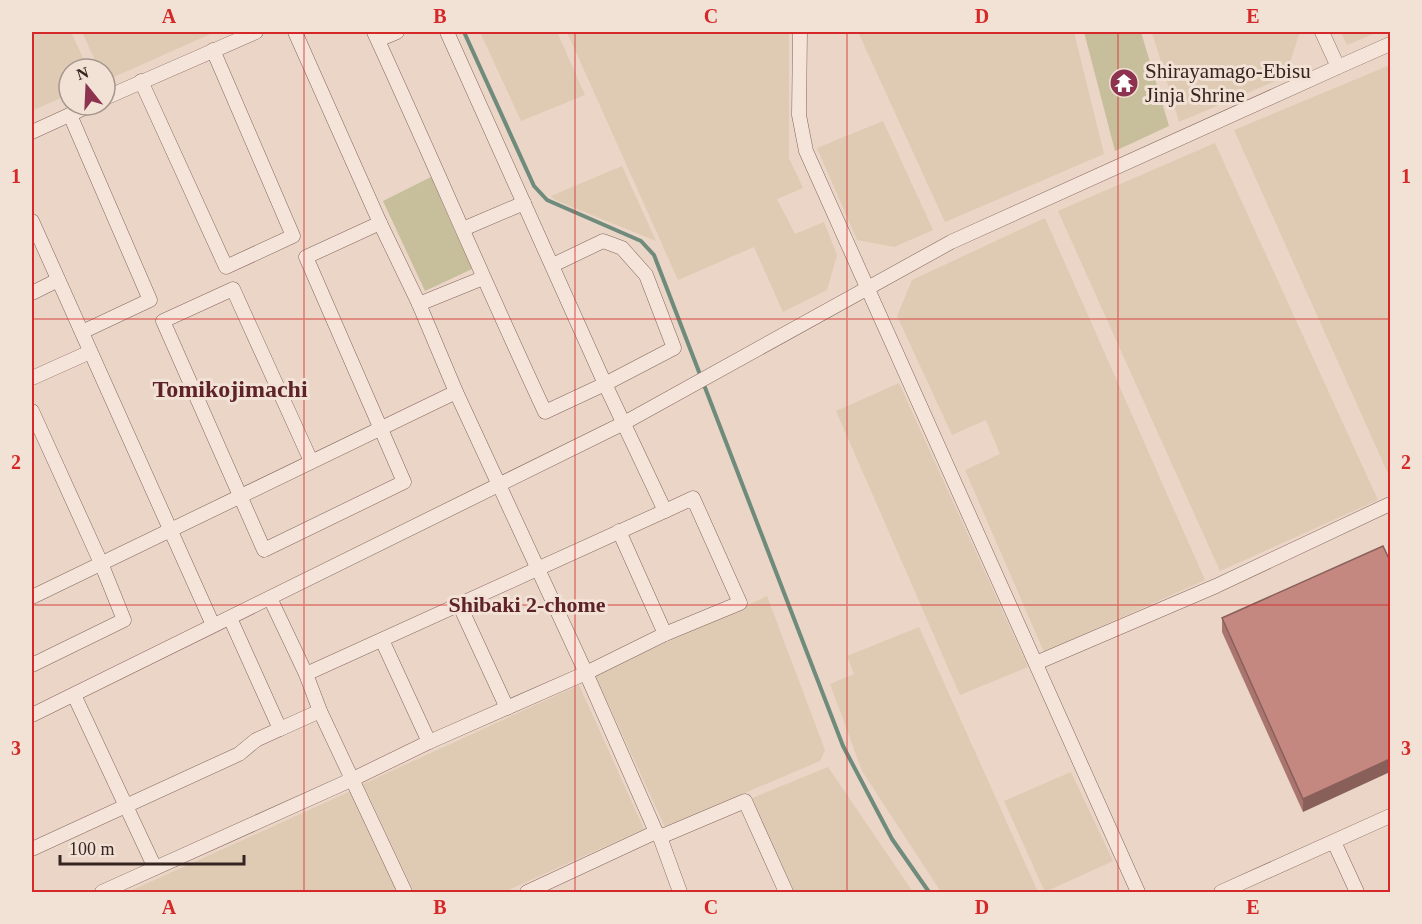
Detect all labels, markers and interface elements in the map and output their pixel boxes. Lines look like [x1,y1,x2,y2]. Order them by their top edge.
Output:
text: A [162,5,177,27]
text: B [433,5,447,27]
text: C [704,5,718,27]
text: D [975,5,989,27]
text: E [1246,5,1260,27]
north arrow [57,57,117,117]
place label: Shirayamago-Ebisu Jinja Shrine [1145,59,1311,107]
text: N [74,63,91,83]
temple icon: Shirayamago-Ebisu Jinja Shrine [1108,67,1140,99]
text: 1 [11,165,21,187]
text: 1 [1401,165,1411,187]
district label: Tomikojimachi [152,376,308,402]
text: 2 [11,451,21,473]
text: 2 [1401,451,1411,473]
district label: Shibaki 2-chome [448,592,606,617]
text: 3 [11,737,21,759]
text: 3 [1401,737,1411,759]
scale bar [60,828,244,866]
text: 100 m [69,839,115,859]
text: A [162,896,177,918]
text: B [433,896,447,918]
text: C [704,896,718,918]
text: D [975,896,989,918]
text: E [1246,896,1260,918]

